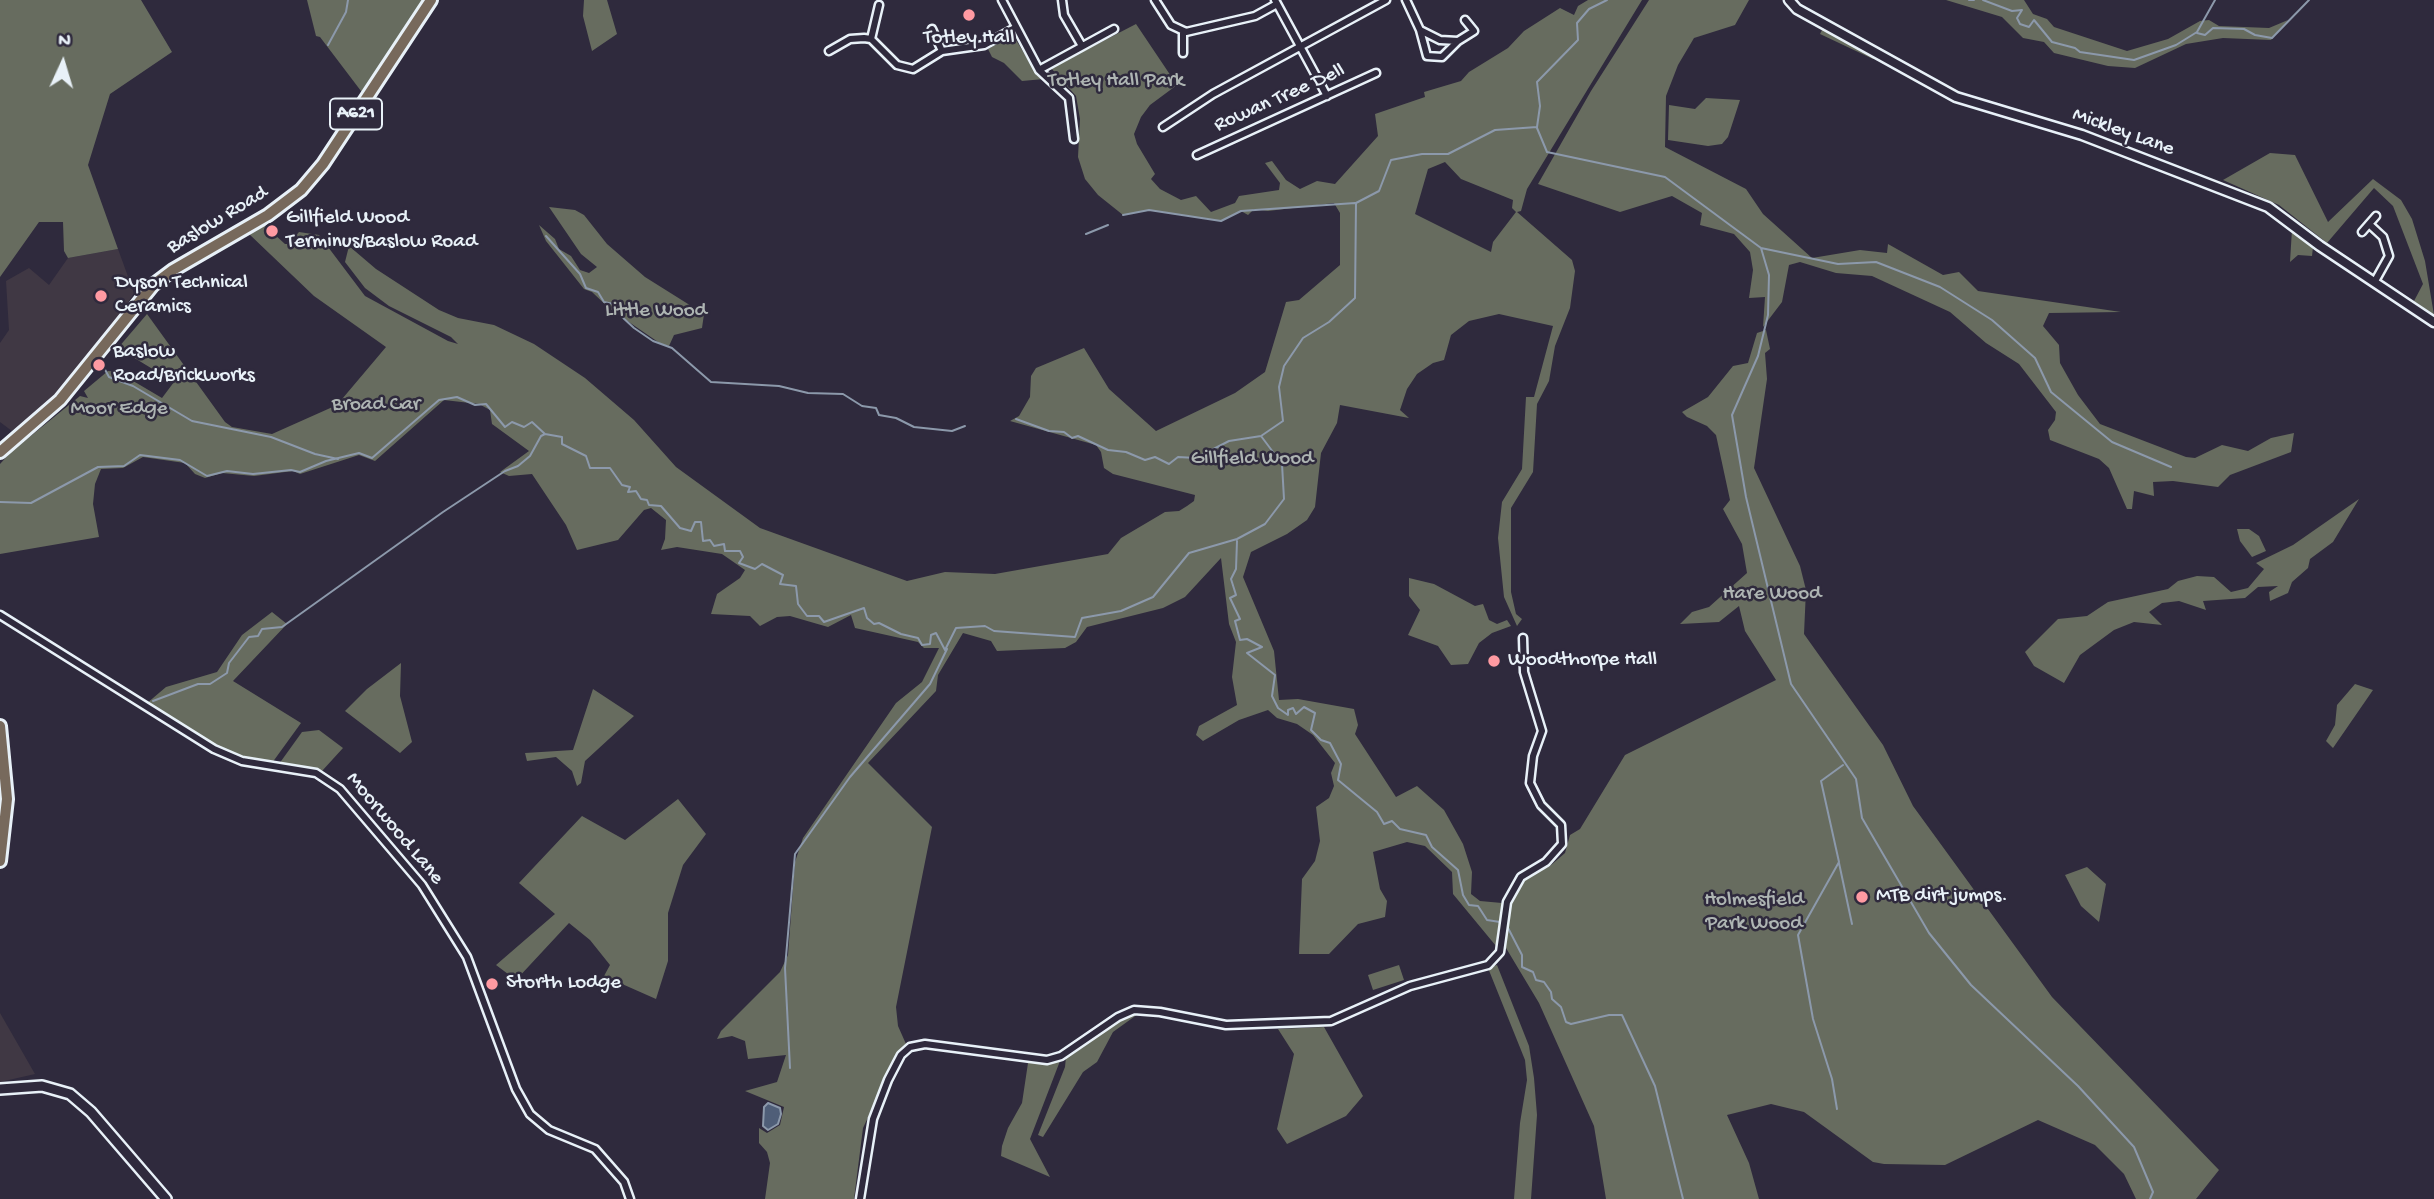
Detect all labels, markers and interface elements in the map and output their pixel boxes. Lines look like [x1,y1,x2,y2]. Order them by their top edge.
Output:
marker: Totley Hall [961,7,977,23]
place label: Totley Hall [923,26,1015,52]
north arrow [28,28,98,98]
text: N [58,30,71,53]
street label: Rowan Tree Dell [1211,59,1349,139]
park label: Totley Hall Park [1048,69,1184,95]
road number: A621 [330,98,382,130]
street label: Mickley Lane [2069,103,2177,163]
street label: Baslow Road [163,181,273,261]
place label: Gillfield Wood Terminus/Baslow Road [286,206,477,256]
marker: Gillfield Wood Terminus/Baslow Road [264,223,280,239]
place label: Dyson Technical Ceramics [115,271,248,321]
marker: Dyson Technical Ceramics [93,288,109,304]
park label: Little Wood [605,299,707,325]
place label: Baslow Road/Brickworks [113,340,255,390]
marker: Baslow Road/Brickworks [91,357,107,373]
park label: Broad Car [332,393,420,419]
park label: Moor Edge [71,397,167,423]
park label: Gillfield Wood [1191,447,1313,473]
park label: Hare Wood [1723,582,1821,608]
place label: Woodthorpe Hall [1508,648,1657,674]
marker: Woodthorpe Hall [1486,653,1502,669]
street label: Moorwood Lane [340,768,448,890]
place label: MTB dirt jumps. [1876,884,2008,910]
park label: Holmesfield Park Wood [1704,888,1804,938]
marker: MTB dirt jumps. [1854,889,1870,905]
place label: Storth Lodge [506,971,621,997]
marker: Storth Lodge [484,976,500,992]

